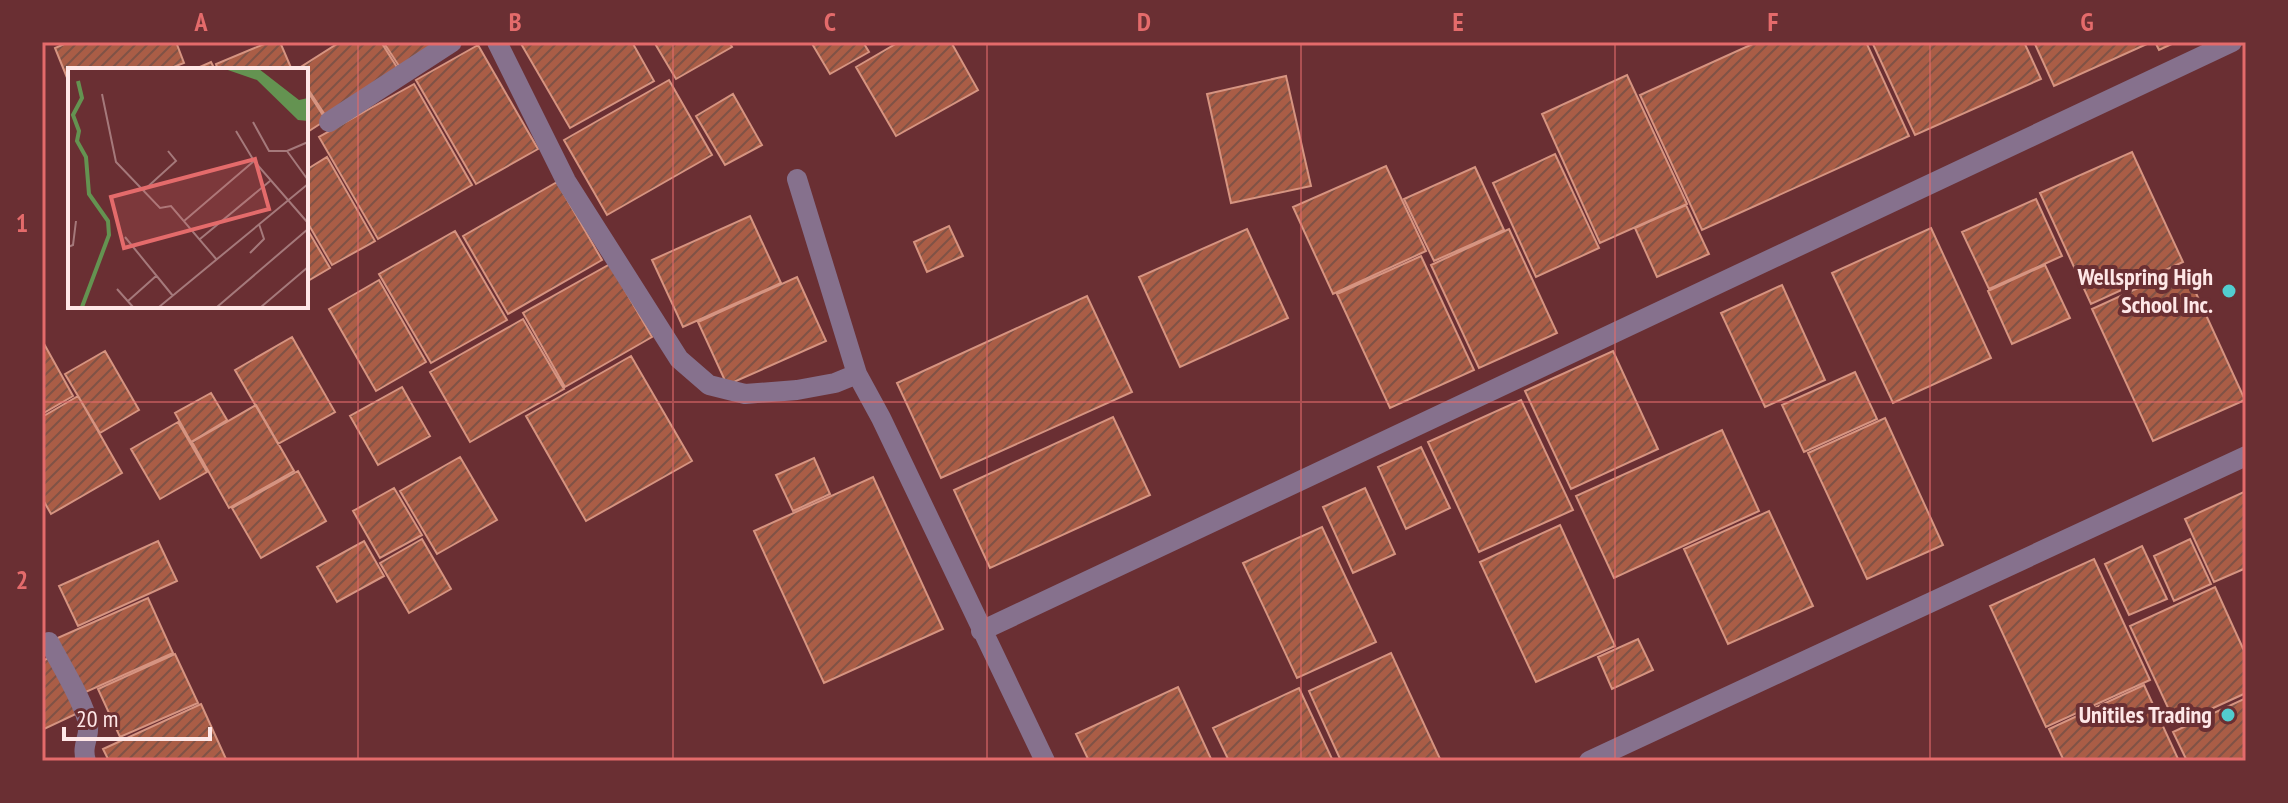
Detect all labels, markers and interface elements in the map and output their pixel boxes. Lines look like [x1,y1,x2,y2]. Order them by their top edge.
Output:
text: A [193,5,208,38]
text: B [509,5,522,38]
text: C [824,5,836,38]
text: D [1137,5,1151,38]
text: E [1452,5,1464,38]
text: F [1768,5,1779,38]
text: G [2080,5,2094,38]
inset map [68,68,308,308]
text: 1 [16,206,28,239]
place label: Wellspring High School Inc. [2076,261,2213,320]
marker: Wellspring High School Inc. [2220,282,2238,300]
text: 2 [16,563,28,596]
scale bar [64,691,210,741]
place label: Unitiles Trading [2079,699,2212,730]
text: 20 m [76,703,118,734]
marker: Unitiles Trading [2219,706,2237,724]

